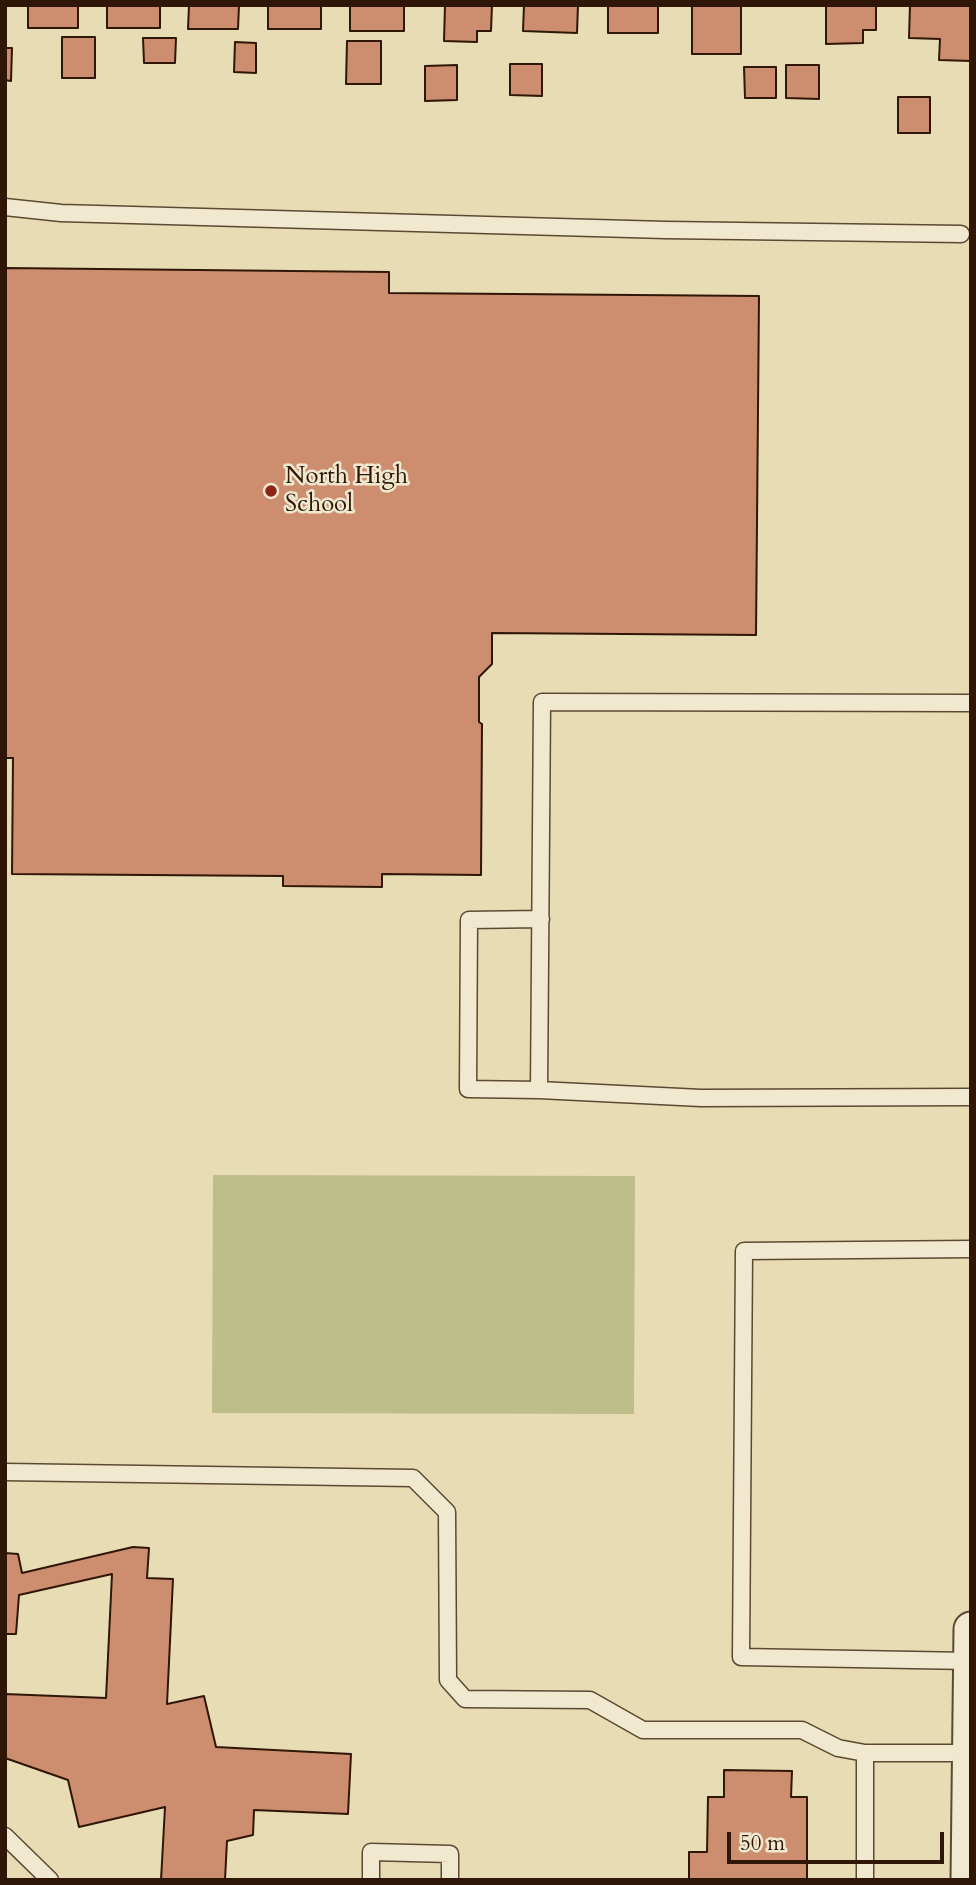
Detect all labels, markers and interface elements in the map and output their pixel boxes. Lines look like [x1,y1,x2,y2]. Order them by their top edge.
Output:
place label: North High School [285,463,408,519]
marker: North High School [263,483,279,499]
scale bar [731,1818,948,1862]
text: 50 m [740,1829,785,1858]

